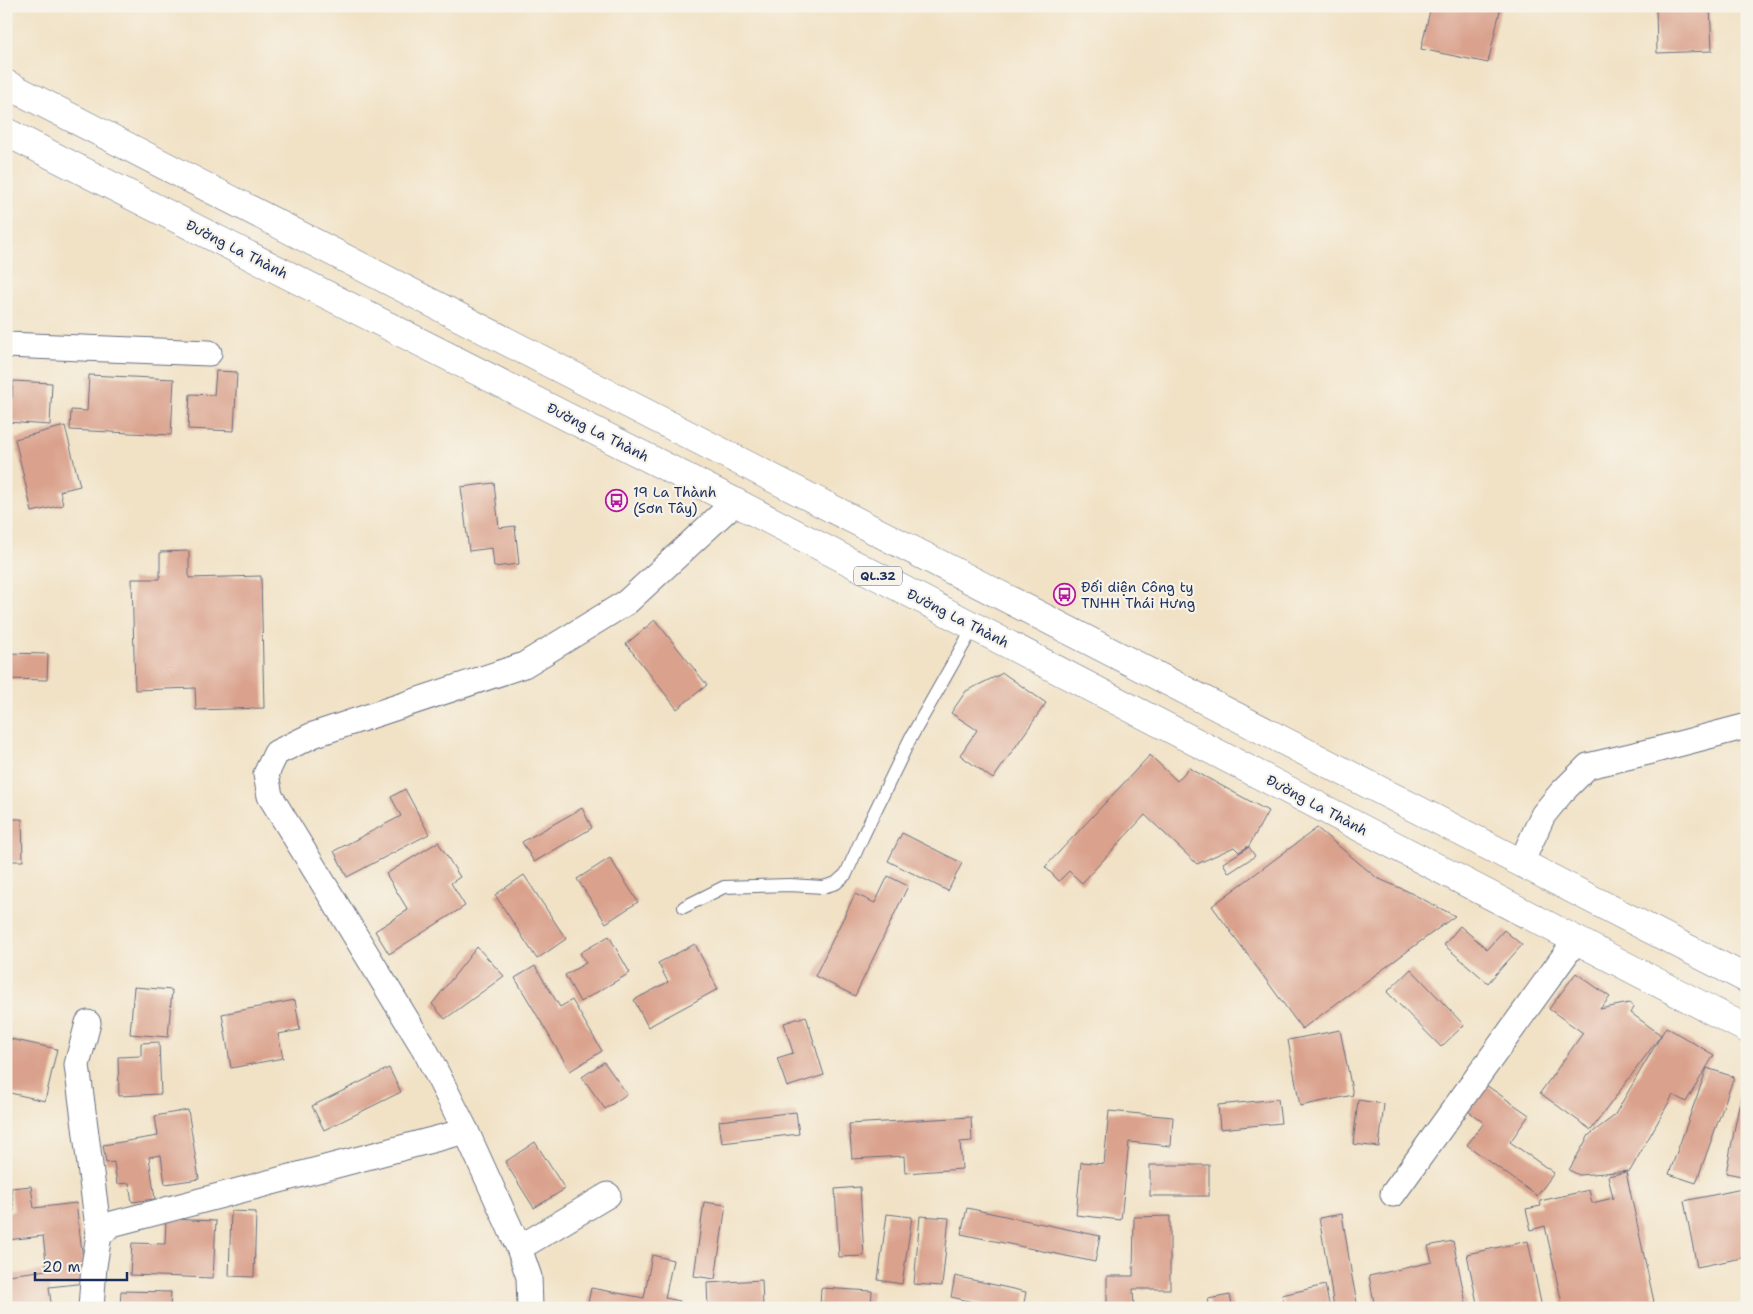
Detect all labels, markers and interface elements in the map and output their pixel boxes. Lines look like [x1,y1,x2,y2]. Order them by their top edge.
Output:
street label: Đường La Thành [183,215,291,283]
street label: Đường La Thành [544,398,652,466]
place label: 19 La Thành (Sơn Tây) [633,483,717,517]
bus stop icon: 19 La Thành (Sơn Tây) [605,488,629,512]
road number: QL.32 [854,566,902,586]
place label: Đối diện Công ty TNHH Thái Hưng [1081,578,1195,612]
bus stop icon: Đối diện Công ty TNHH Thái Hưng [1053,583,1077,607]
street label: Đường La Thành [904,584,1012,652]
street label: Đường La Thành [1263,771,1371,839]
scale bar [35,1249,128,1281]
text: 20 m [42,1257,81,1277]

